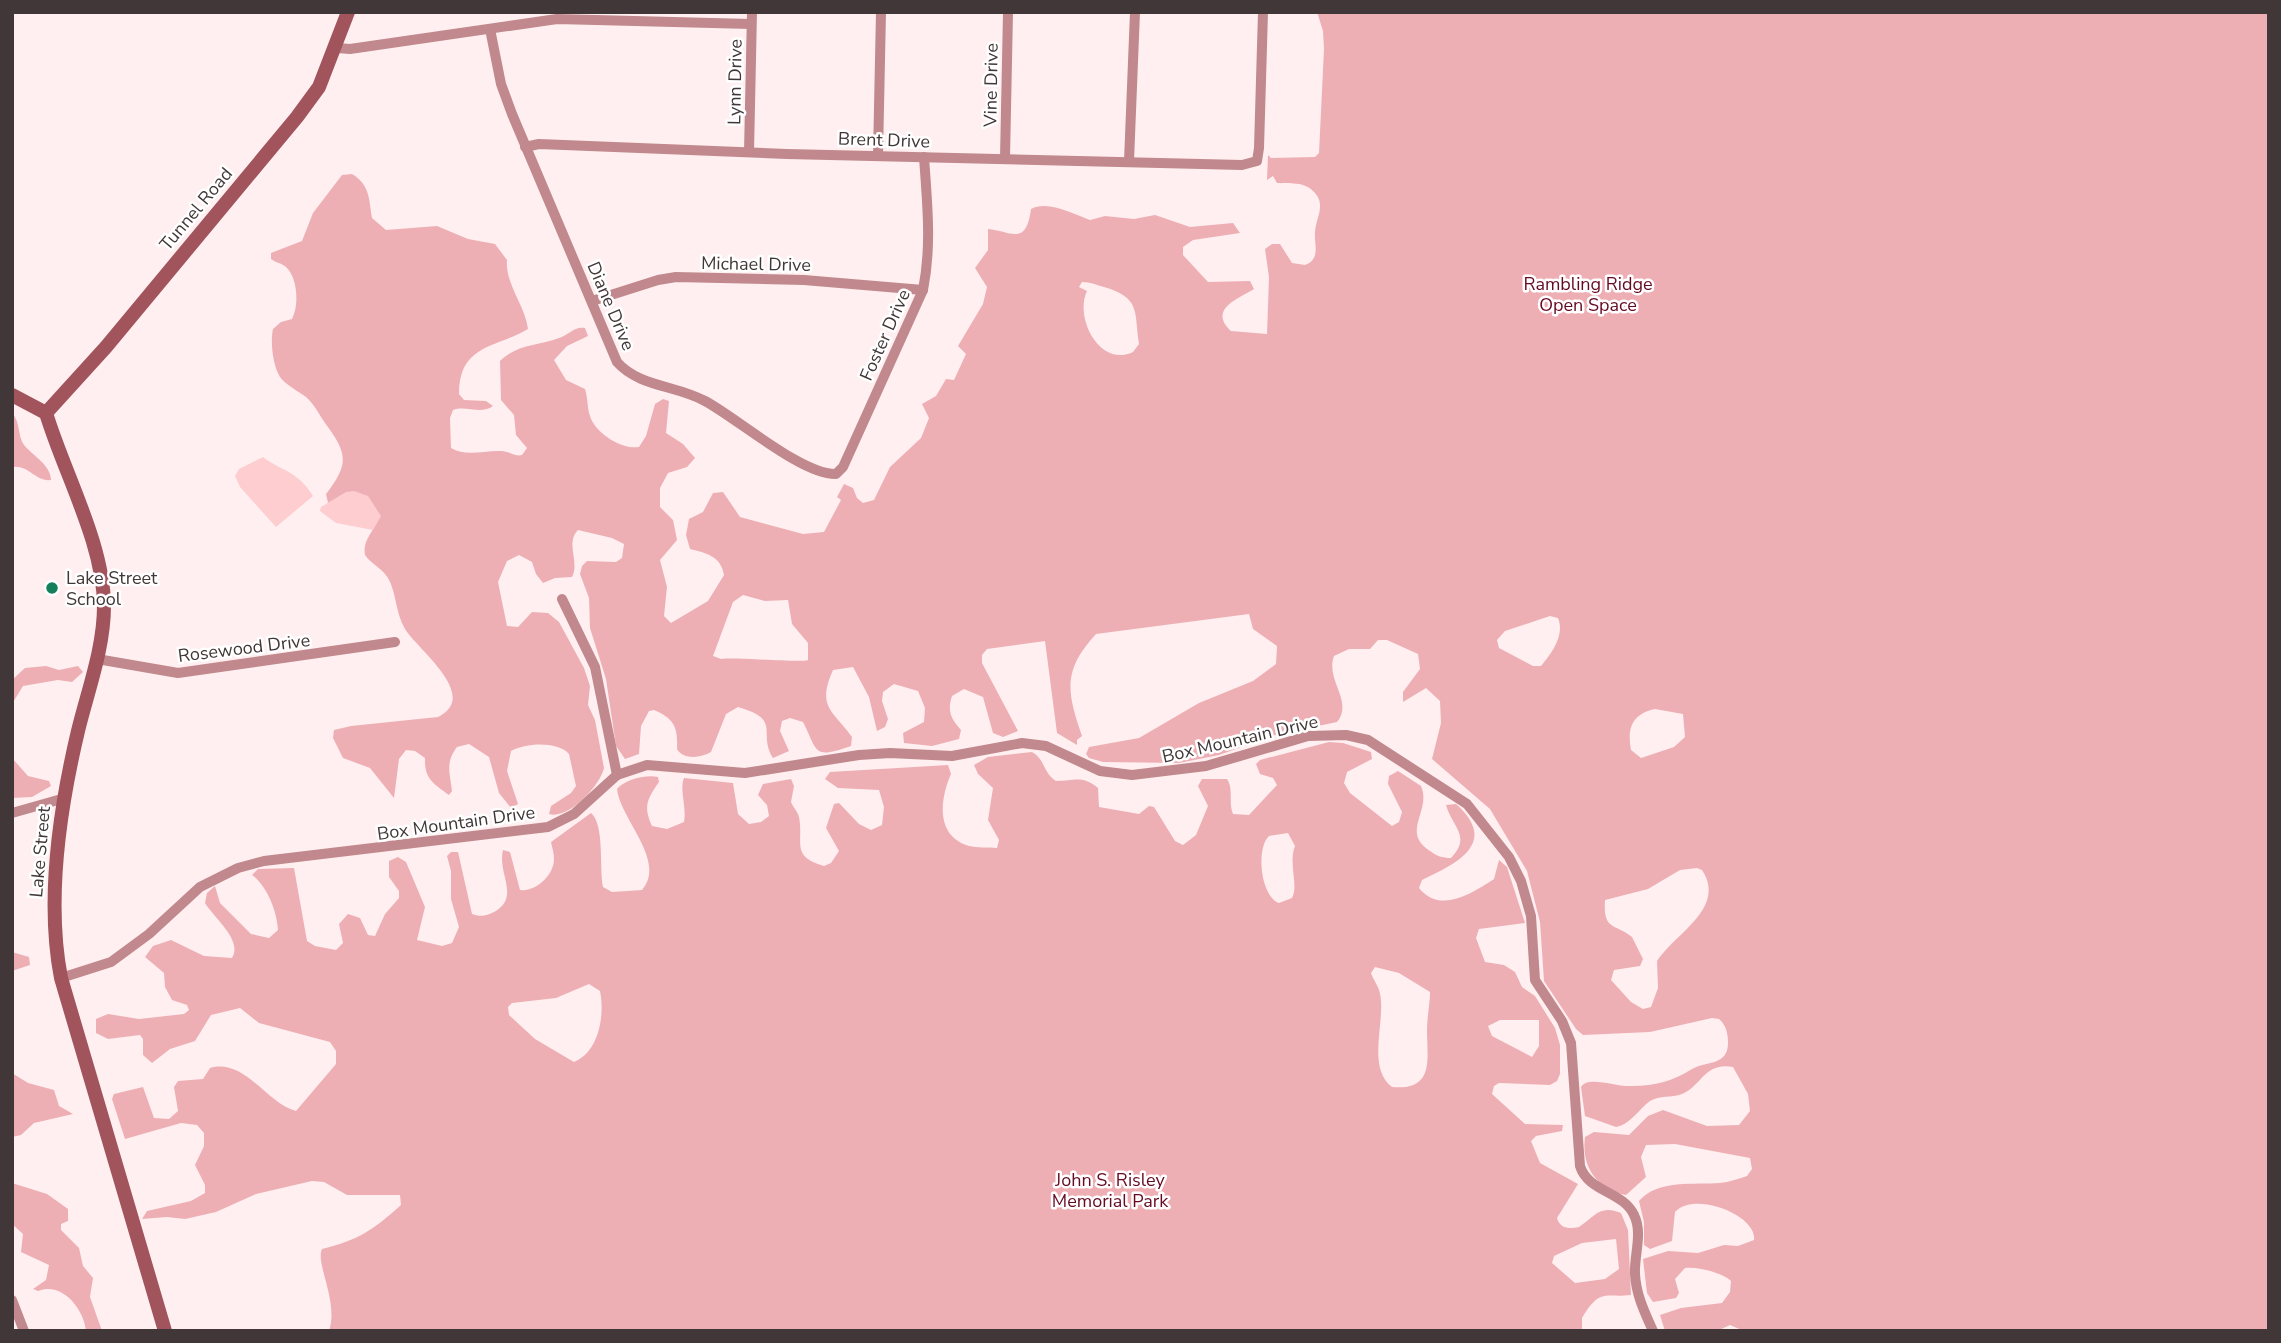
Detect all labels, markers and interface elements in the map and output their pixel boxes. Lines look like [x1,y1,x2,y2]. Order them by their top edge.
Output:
street label: Lynn Drive [722,39,748,125]
street label: Vine Drive [978,43,1004,128]
street label: Brent Drive [838,126,930,154]
street label: Tunnel Road [154,162,238,256]
street label: Michael Drive [701,251,811,277]
street label: Diane Drive [582,258,640,354]
park label: Rambling Ridge Open Space [1523,272,1653,317]
street label: Foster Drive [854,286,916,384]
place label: Lake Street School [66,566,158,611]
marker: Lake Street School [44,580,60,596]
street label: Rosewood Drive [177,628,311,668]
street label: Box Mountain Drive [1160,709,1320,769]
street label: Box Mountain Drive [375,800,537,846]
street label: Lake Street [24,805,56,899]
park label: John S. Risley Memorial Park [1052,1168,1169,1213]

